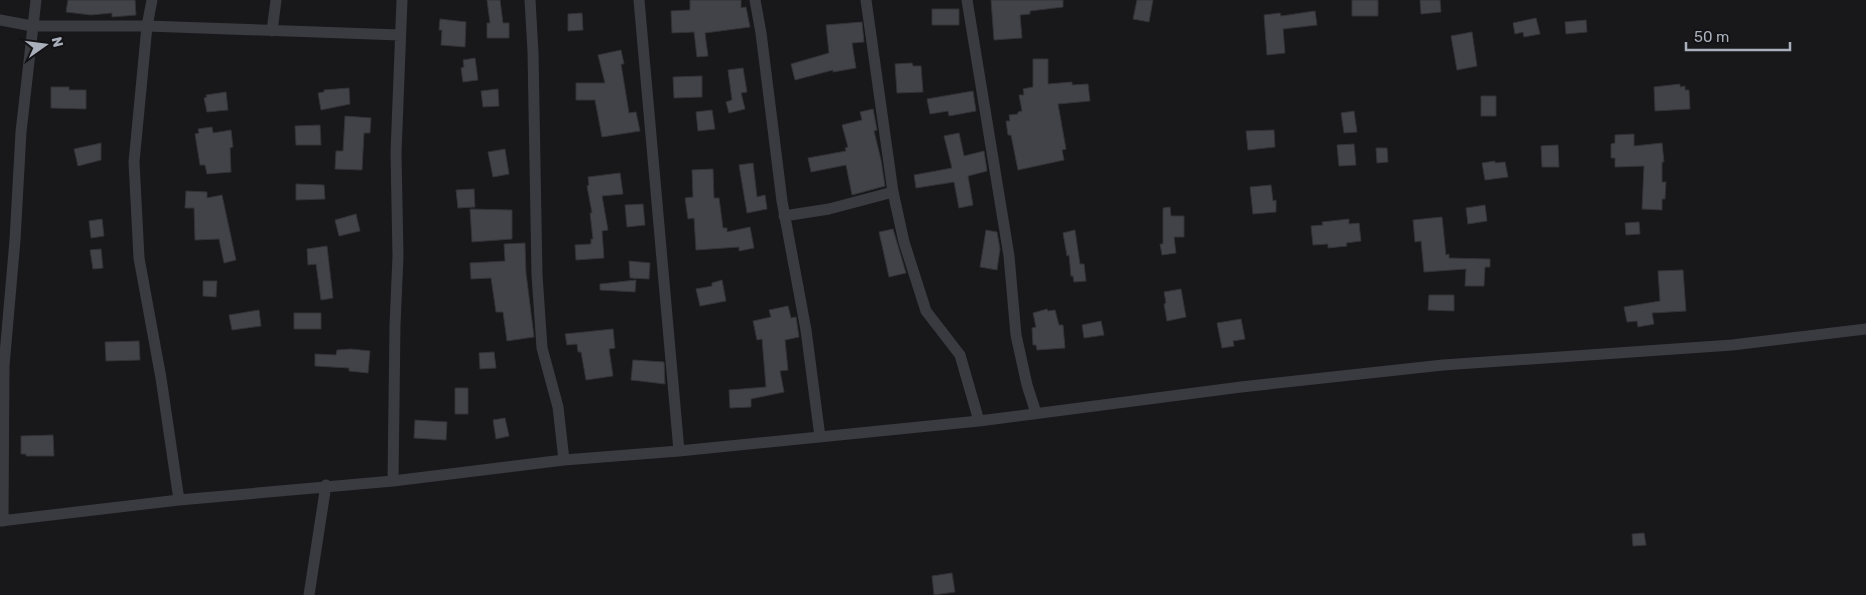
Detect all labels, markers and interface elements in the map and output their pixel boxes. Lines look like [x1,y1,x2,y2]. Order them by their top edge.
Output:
north arrow [20,20,70,70]
scale bar [1686,20,1790,52]
text: 50 m [1694,28,1729,46]
text: N [48,35,67,49]

